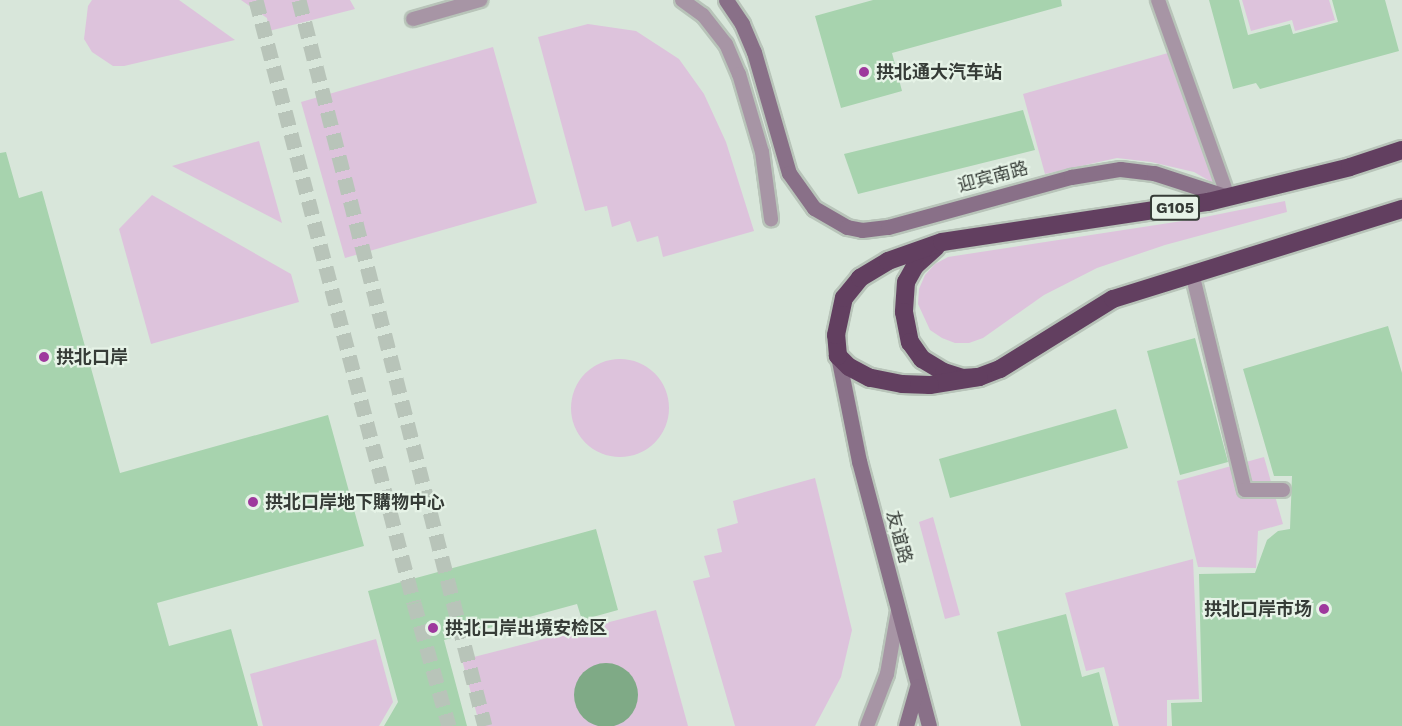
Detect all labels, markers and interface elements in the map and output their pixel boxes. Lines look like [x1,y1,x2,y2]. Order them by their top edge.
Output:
place label: 拱北通大汽车站 [876,61,1002,83]
marker: 拱北通大汽车站 [857,65,871,79]
street label: 迎宾南路 [955,157,1031,197]
road number: G105 [1150,195,1200,221]
place label: 拱北口岸 [56,346,128,368]
marker: 拱北口岸 [37,350,51,364]
place label: 拱北口岸地下購物中心 [265,491,445,513]
marker: 拱北口岸地下購物中心 [246,495,260,509]
street label: 友谊路 [882,508,916,566]
place label: 拱北口岸市场 [1204,598,1312,620]
marker: 拱北口岸市场 [1317,602,1331,616]
place label: 拱北口岸出境安检区 [445,617,607,639]
marker: 拱北口岸出境安检区 [426,621,440,635]

